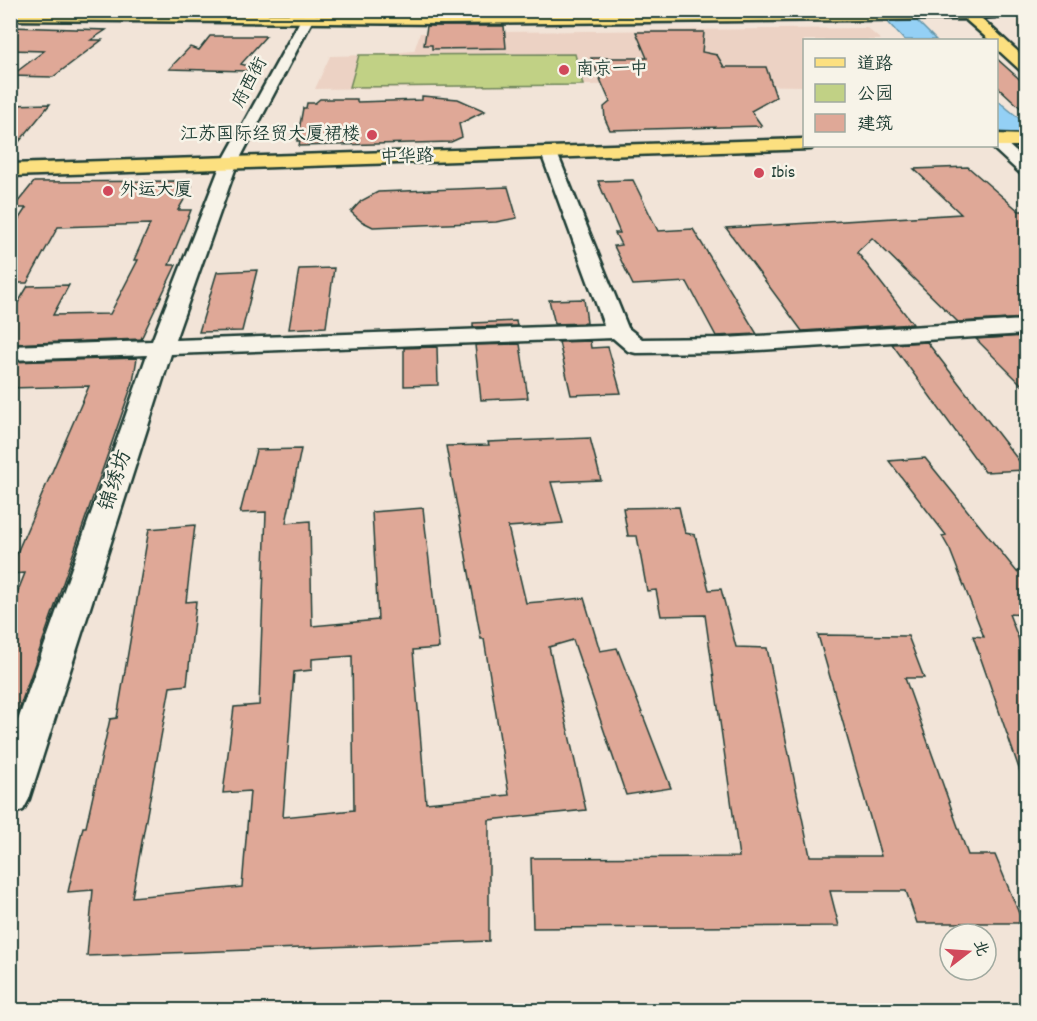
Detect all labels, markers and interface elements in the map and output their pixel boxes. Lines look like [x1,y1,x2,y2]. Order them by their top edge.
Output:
legend [803,39,998,147]
street label: 府西街 [227,53,275,113]
text: 道路 [857,53,893,78]
place label: 南京一中 [576,58,648,83]
marker: 南京一中 [557,63,571,77]
text: 公园 [857,83,893,108]
text: 建筑 [857,113,893,138]
place label: 江苏国际经贸大厦裙楼 [180,123,360,148]
marker: 江苏国际经贸大厦裙楼 [365,128,379,142]
street label: 中华路 [380,145,434,171]
place label: Ibis [771,161,795,186]
marker: Ibis [752,166,766,180]
place label: 外运大厦 [120,179,192,204]
marker: 外运大厦 [101,184,115,198]
street label: 锦绣坊 [93,446,141,516]
north arrow [938,922,998,982]
text: 北 [967,937,993,959]

